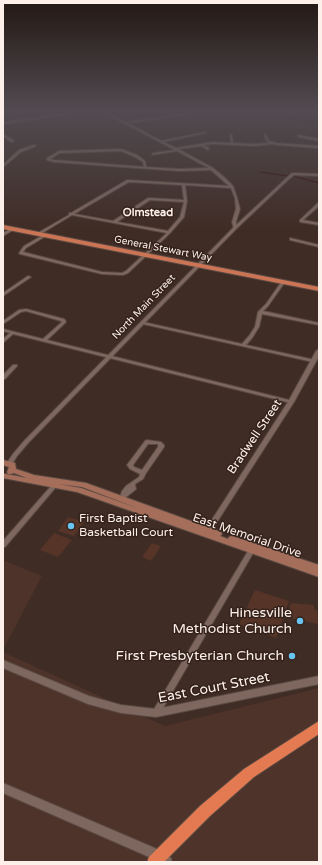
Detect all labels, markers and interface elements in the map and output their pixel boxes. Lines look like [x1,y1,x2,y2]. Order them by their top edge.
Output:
district label: Olmstead [123,206,173,220]
street label: General Stewart Way [113,234,213,264]
street label: North Main Street [110,272,178,342]
street label: Bradwell Street [225,397,285,477]
street label: East Memorial Drive [191,511,303,561]
place label: First Baptist Basketball Court [79,512,173,540]
marker: First Baptist Basketball Court [66,521,76,531]
place label: Hinesville Methodist Church [173,605,292,638]
marker: Hinesville Methodist Church [295,616,305,626]
place label: First Presbyterian Church [116,648,284,664]
marker: First Presbyterian Church [287,651,297,661]
street label: East Court Street [157,669,271,707]

